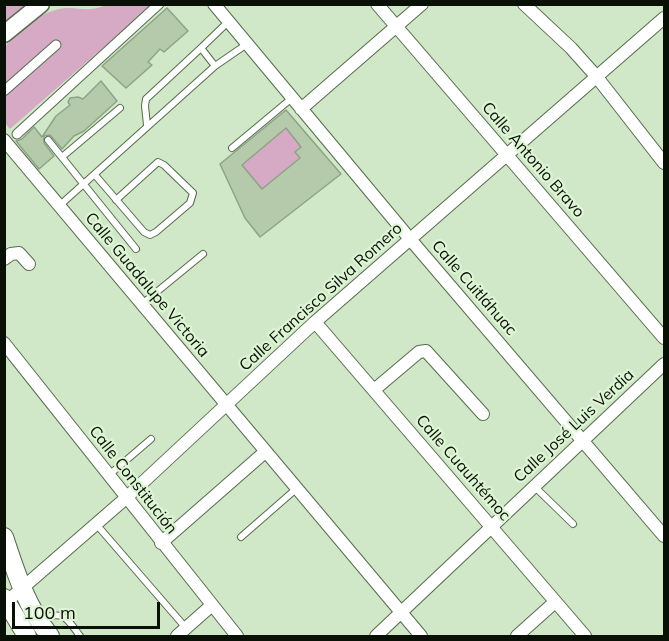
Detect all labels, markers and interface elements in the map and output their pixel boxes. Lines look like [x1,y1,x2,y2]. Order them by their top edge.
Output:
street label: Calle Antonio Bravo [478,98,588,222]
street label: Calle Guadalupe Victoria [81,209,213,361]
street label: Calle Francisco Silva Romero [236,219,406,375]
street label: Calle Cuitláhuac [427,237,521,339]
street label: Calle José Luis Verdia [510,365,638,487]
street label: Calle Cuauhtémoc [412,411,514,525]
street label: Calle Constitución [85,422,181,538]
scale bar [15,590,164,628]
text: 100 m [23,601,76,624]

